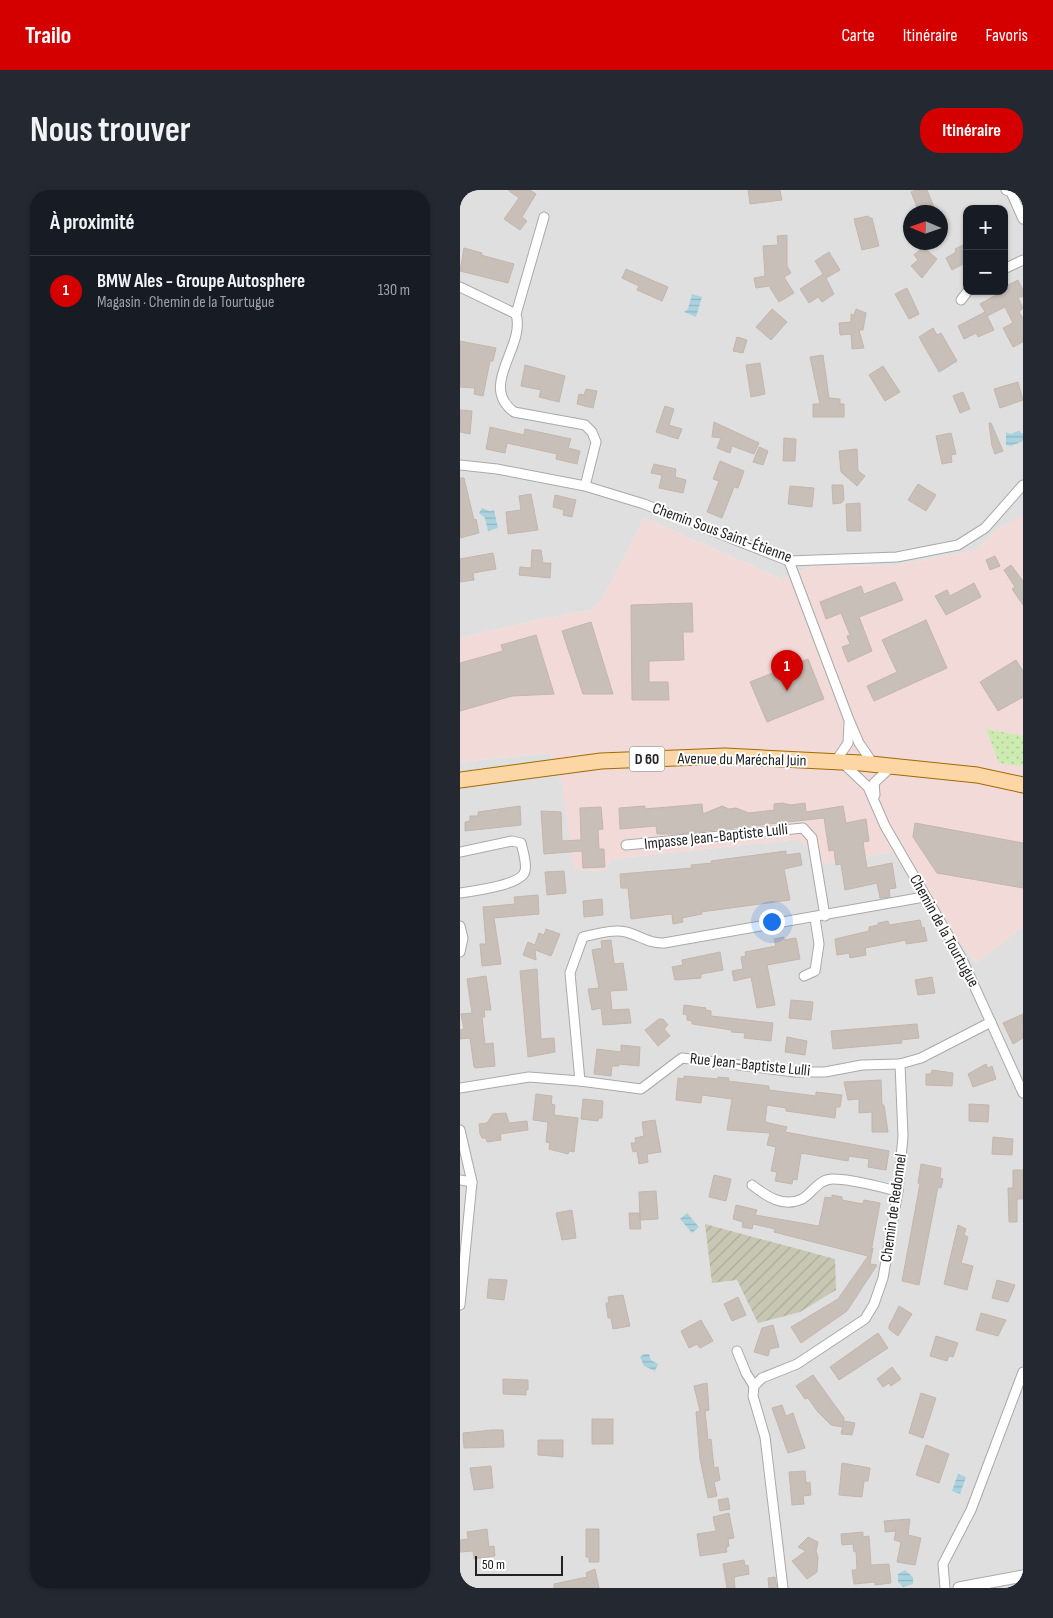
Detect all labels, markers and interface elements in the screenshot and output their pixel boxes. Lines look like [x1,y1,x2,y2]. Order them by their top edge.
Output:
text: Trailo [25,21,71,50]
text: Carte [841,25,875,46]
text: Itinéraire [903,25,957,46]
text: Favoris [985,25,1028,46]
button: Itinéraire [920,108,1023,153]
text: Nous trouver [30,109,191,152]
north arrow [903,205,948,250]
map controls [963,205,1008,295]
button: + [963,205,1008,250]
text: À proximité [50,210,135,235]
button: − [963,250,1008,295]
text: BMW Ales - Groupe Autosphere [97,270,305,293]
text: 1 [63,281,69,300]
text: 130 m [378,281,410,300]
text: Magasin · Chemin de la Tourtugue [97,293,274,312]
street label: Chemin Sous Saint-Étienne [650,499,794,567]
pin: 1 [771,650,803,691]
road number: D 60 [630,746,664,772]
street label: Avenue du Maréchal Juin [676,749,807,771]
street label: Impasse Jean-Baptiste Lulli [643,820,789,854]
street label: Chemin de la Tourtugue [905,871,983,991]
your location [759,909,785,935]
street label: Rue Jean-Baptiste Lulli [689,1049,811,1081]
street label: Chemin de Redonnel [877,1153,911,1263]
scale bar [475,1553,562,1576]
text: 50 m [482,1556,505,1573]

